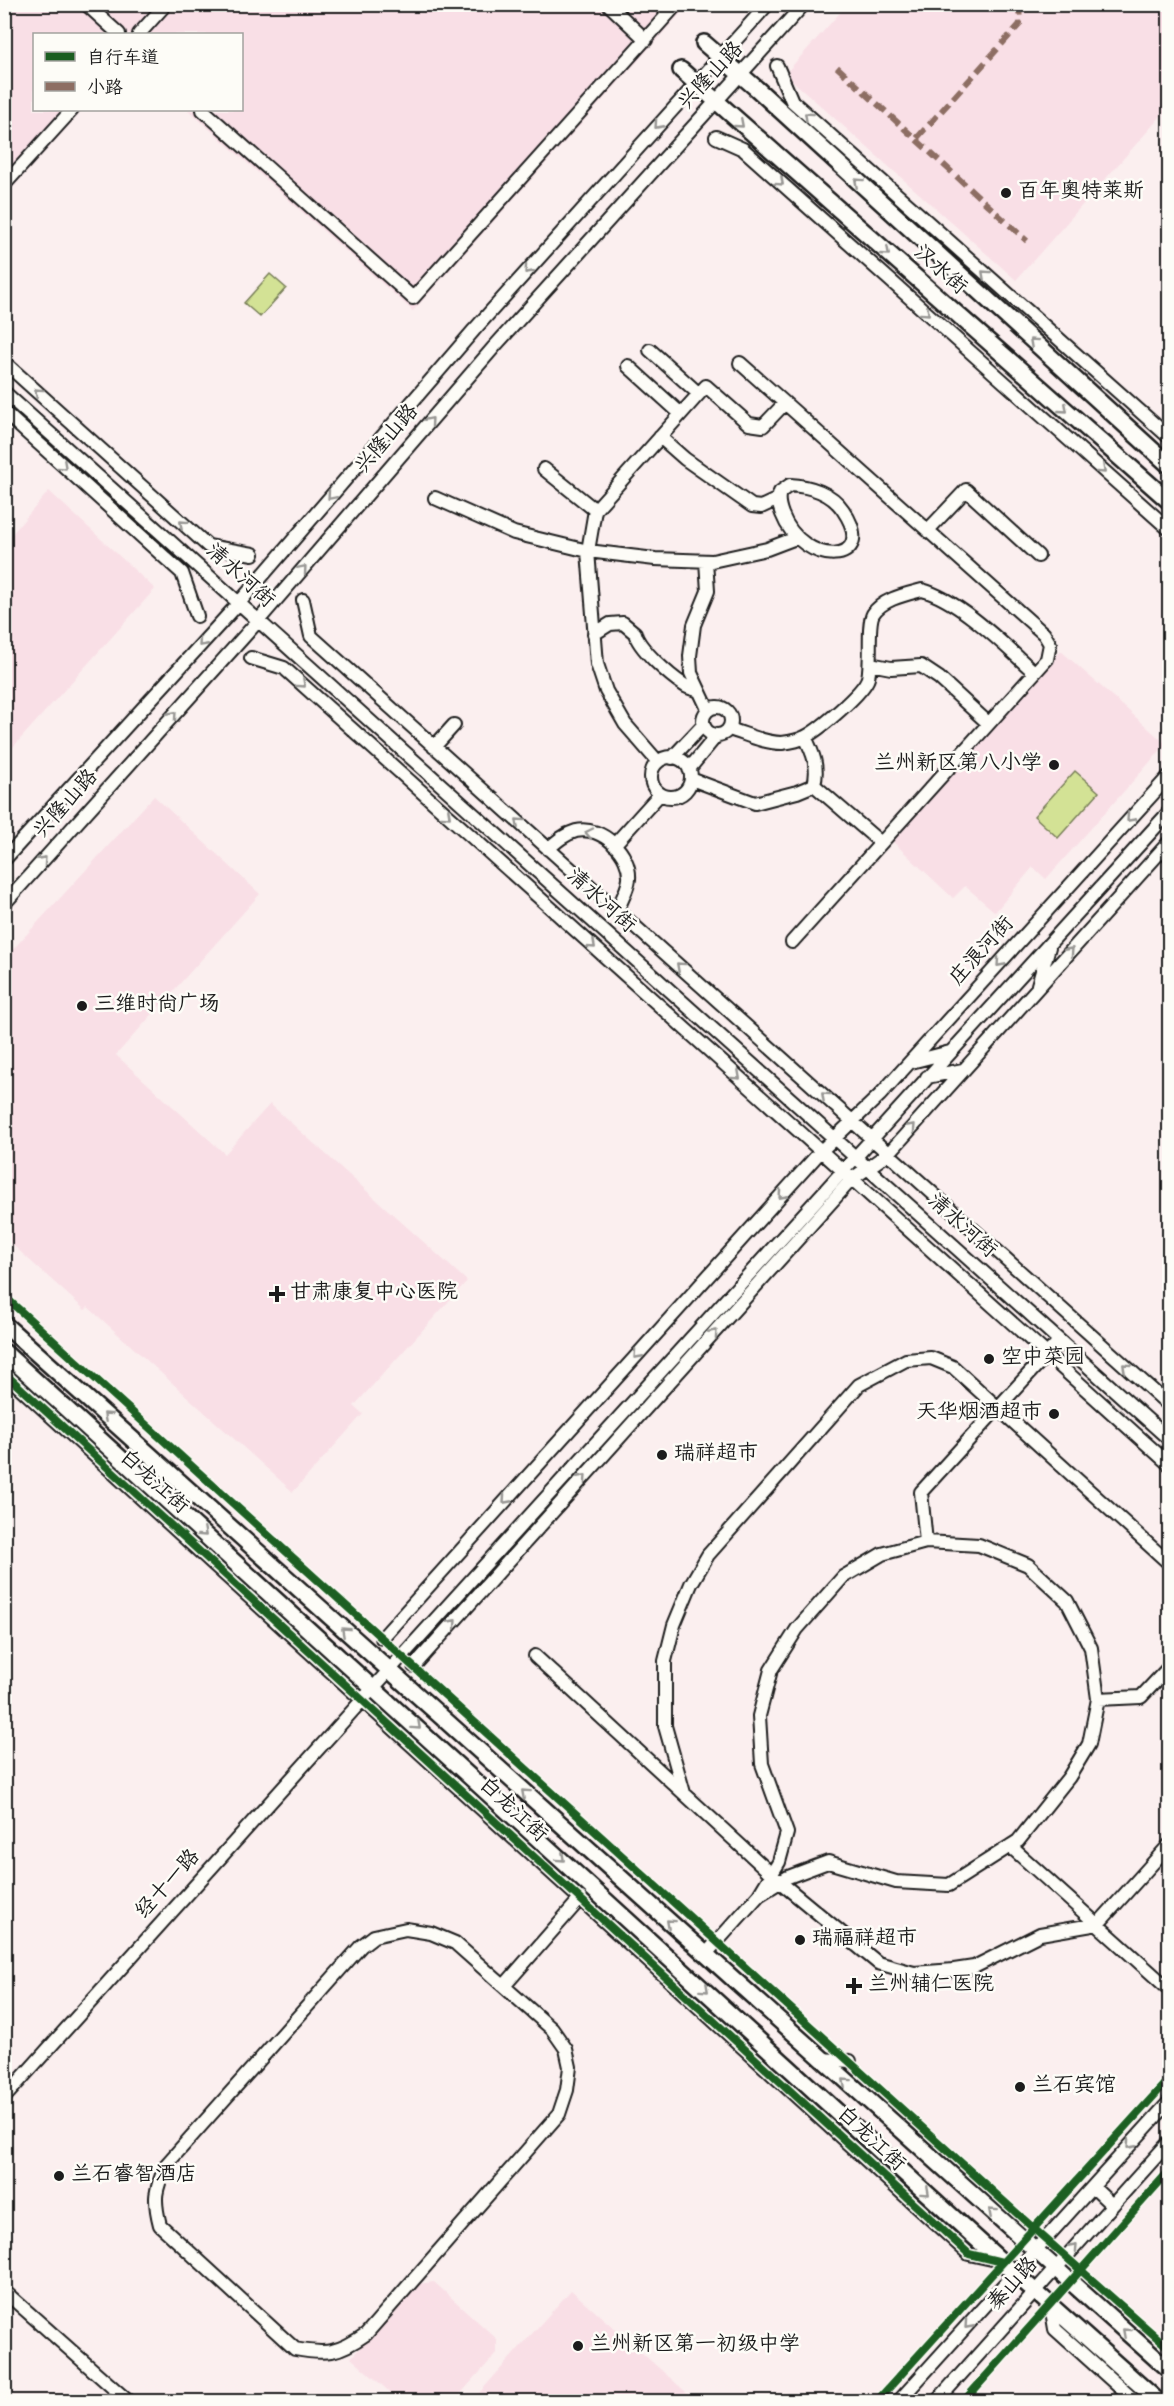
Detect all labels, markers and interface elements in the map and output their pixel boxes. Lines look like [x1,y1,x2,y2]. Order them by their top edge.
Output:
legend [33,33,243,111]
street label: 兴隆山路 [672,36,752,118]
text: 自行车道 [87,47,159,72]
text: 小路 [87,77,123,102]
one-way arrow [804,112,815,123]
one-way arrow [733,117,744,128]
one-way arrow [654,119,665,129]
one-way arrow [773,175,784,186]
one-way arrow [855,178,865,189]
place label: 百年奥特莱斯 [1018,178,1144,208]
marker: 百年奥特莱斯 [999,186,1013,200]
street label: 汉水街 [905,239,973,303]
one-way arrow [879,245,890,256]
one-way arrow [524,263,535,274]
one-way arrow [981,270,992,281]
one-way arrow [919,305,929,316]
one-way arrow [1030,338,1040,349]
one-way arrow [34,388,45,399]
street label: 兴隆山路 [349,398,427,482]
one-way arrow [1057,402,1068,413]
one-way arrow [423,417,434,428]
one-way arrow [57,459,67,470]
one-way arrow [1096,463,1106,474]
one-way arrow [327,489,338,500]
one-way arrow [179,520,190,531]
street label: 清水河街 [198,538,280,616]
one-way arrow [295,565,306,576]
one-way arrow [198,636,209,647]
one-way arrow [295,677,306,688]
one-way arrow [166,711,177,722]
place label: 兰州新区第八小学 [874,750,1042,780]
marker: 兰州新区第八小学 [1047,758,1061,772]
street label: 兴隆山路 [28,764,106,846]
one-way arrow [440,808,451,819]
one-way arrow [1126,811,1137,822]
one-way arrow [515,818,526,829]
one-way arrow [585,827,595,840]
one-way arrow [36,857,47,867]
street label: 清水河街 [559,863,641,941]
street label: 庄浪河街 [944,911,1022,993]
one-way arrow [585,938,596,949]
one-way arrow [1063,947,1074,958]
one-way arrow [996,956,1007,967]
one-way arrow [676,962,687,973]
place label: 三维时尚广场 [94,991,220,1021]
marker: 三维时尚广场 [75,999,89,1013]
one-way arrow [730,1069,741,1080]
one-way arrow [821,1092,832,1103]
one-way arrow [905,1124,916,1134]
one-way arrow [778,1188,789,1198]
street label: 清水河街 [920,1188,1002,1266]
place label: 甘肃康复中心医院 [290,1279,458,1309]
marker: 甘肃康复中心医院 [268,1285,286,1303]
one-way arrow [707,1329,718,1340]
place label: 空中菜园 [1001,1344,1085,1374]
one-way arrow [633,1348,644,1359]
marker: 空中菜园 [982,1352,996,1366]
one-way arrow [1122,1363,1133,1374]
place label: 天华烟酒超市 [916,1399,1042,1429]
marker: 天华烟酒超市 [1047,1407,1061,1421]
one-way arrow [103,1412,113,1423]
place label: 瑞祥超市 [674,1440,758,1470]
street label: 白龙江街 [112,1444,194,1522]
marker: 瑞祥超市 [655,1448,669,1462]
one-way arrow [576,1474,587,1485]
one-way arrow [502,1493,513,1503]
one-way arrow [196,1525,207,1536]
one-way arrow [446,1619,457,1630]
one-way arrow [341,1627,352,1638]
one-way arrow [410,1719,420,1730]
street label: 白龙江街 [471,1771,553,1851]
one-way arrow [521,1789,532,1800]
street label: 经十一路 [130,1844,208,1926]
one-way arrow [554,1851,564,1862]
one-way arrow [666,1919,677,1930]
place label: 瑞福祥超市 [812,1925,917,1955]
marker: 瑞福祥超市 [793,1933,807,1947]
place label: 兰州辅仁医院 [868,1971,994,2001]
marker: 兰州辅仁医院 [845,1977,863,1995]
one-way arrow [698,1982,708,1993]
place label: 兰石宾馆 [1032,2072,1116,2102]
one-way arrow [843,2078,853,2089]
marker: 兰石宾馆 [1013,2080,1027,2094]
street label: 白龙江街 [829,2100,911,2180]
one-way arrow [1126,2138,1137,2149]
place label: 兰石睿智酒店 [71,2161,197,2191]
marker: 兰石睿智酒店 [52,2169,66,2183]
one-way arrow [919,2185,930,2196]
one-way arrow [988,2208,998,2219]
one-way arrow [1067,2243,1078,2254]
street label: 秦山路 [982,2252,1046,2318]
one-way arrow [964,2319,975,2329]
one-way arrow [1122,2328,1133,2339]
place label: 兰州新区第一初级中学 [590,2331,800,2361]
marker: 兰州新区第一初级中学 [571,2339,585,2353]

